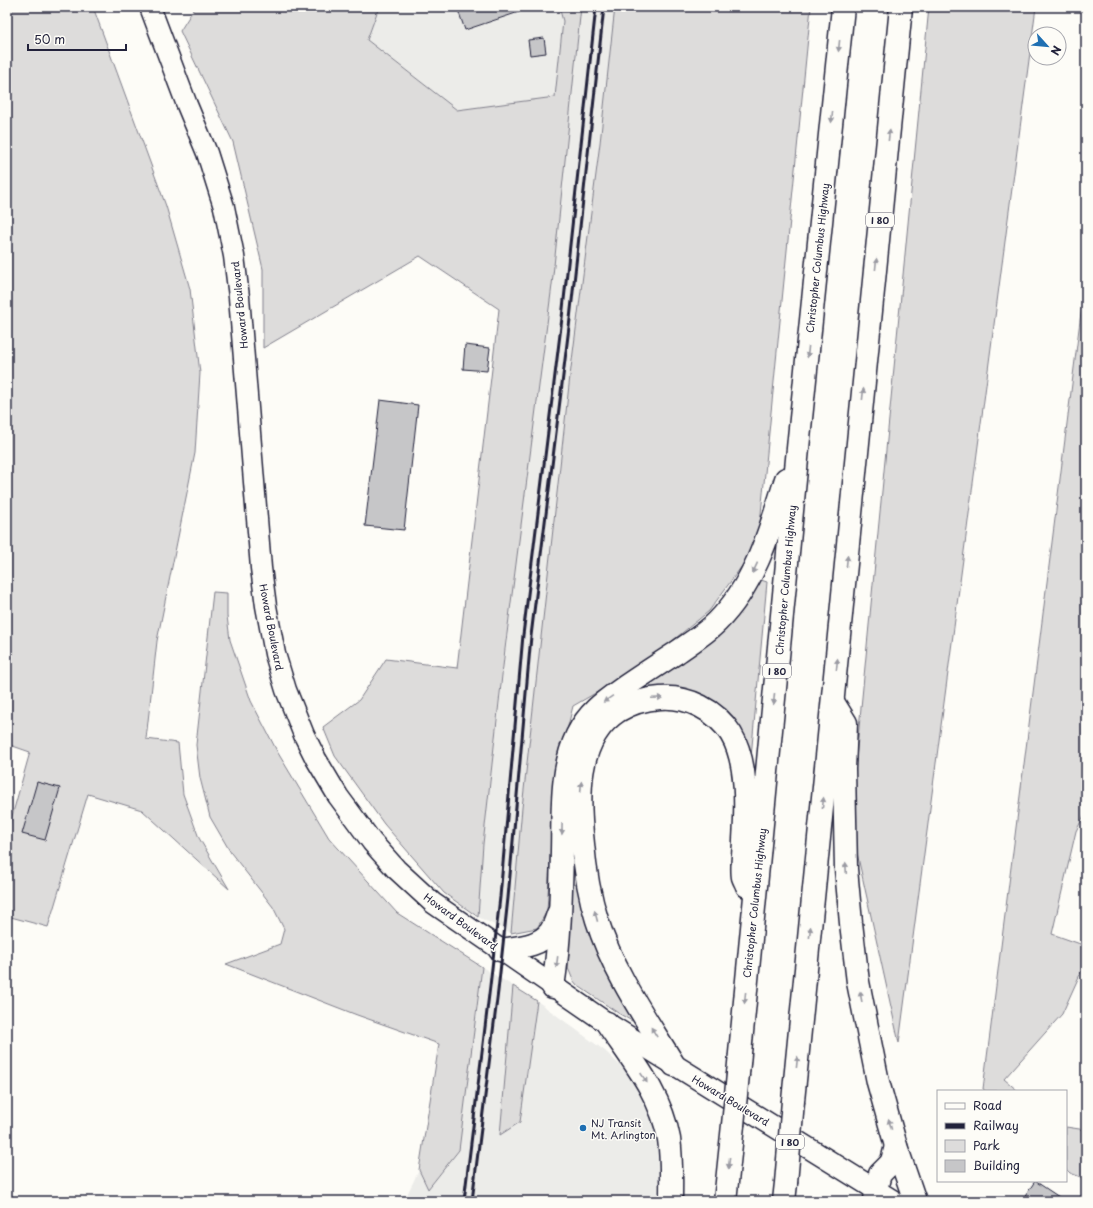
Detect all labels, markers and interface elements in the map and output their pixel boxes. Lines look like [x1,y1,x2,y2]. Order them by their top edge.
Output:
scale bar [28,26,126,52]
north arrow [1027,26,1067,66]
text: 50 m [34,30,65,48]
one-way arrow [836,40,842,52]
text: N [1047,43,1066,59]
one-way arrow [829,111,835,123]
one-way arrow [885,129,892,141]
street label: Christopher Columbus Highway [802,182,833,334]
road number: I 80 [866,213,894,227]
one-way arrow [873,258,879,270]
street label: Howard Boulevard [227,260,251,350]
one-way arrow [804,346,811,358]
one-way arrow [860,388,867,400]
street label: Christopher Columbus Highway [771,504,800,656]
one-way arrow [844,555,850,567]
one-way arrow [752,562,758,573]
street label: Howard Boulevard [256,582,288,672]
one-way arrow [833,658,840,670]
road number: I 80 [763,664,791,678]
one-way arrow [771,693,777,705]
one-way arrow [602,695,613,703]
one-way arrow [651,695,663,702]
one-way arrow [578,781,585,793]
one-way arrow [820,797,826,809]
one-way arrow [559,823,566,835]
street label: Christopher Columbus Highway [739,827,770,979]
one-way arrow [843,862,850,874]
street label: Howard Boulevard [421,889,501,953]
one-way arrow [593,910,599,922]
one-way arrow [807,926,813,938]
one-way arrow [554,956,560,968]
one-way arrow [858,991,864,1003]
one-way arrow [742,992,749,1004]
one-way arrow [650,1026,657,1038]
one-way arrow [794,1056,801,1068]
street label: Howard Boulevard [689,1071,773,1129]
one-way arrow [641,1073,648,1084]
legend [937,1090,1067,1182]
text: Road [973,1096,1002,1114]
place label: NJ Transit Mt. Arlington [591,1115,656,1142]
text: Railway [973,1116,1019,1134]
one-way arrow [886,1118,892,1130]
marker: NJ Transit Mt. Arlington [578,1123,588,1133]
road number: I 80 [776,1135,804,1149]
text: Park [973,1136,1000,1154]
text: Building [973,1156,1020,1174]
one-way arrow [726,1157,732,1169]

